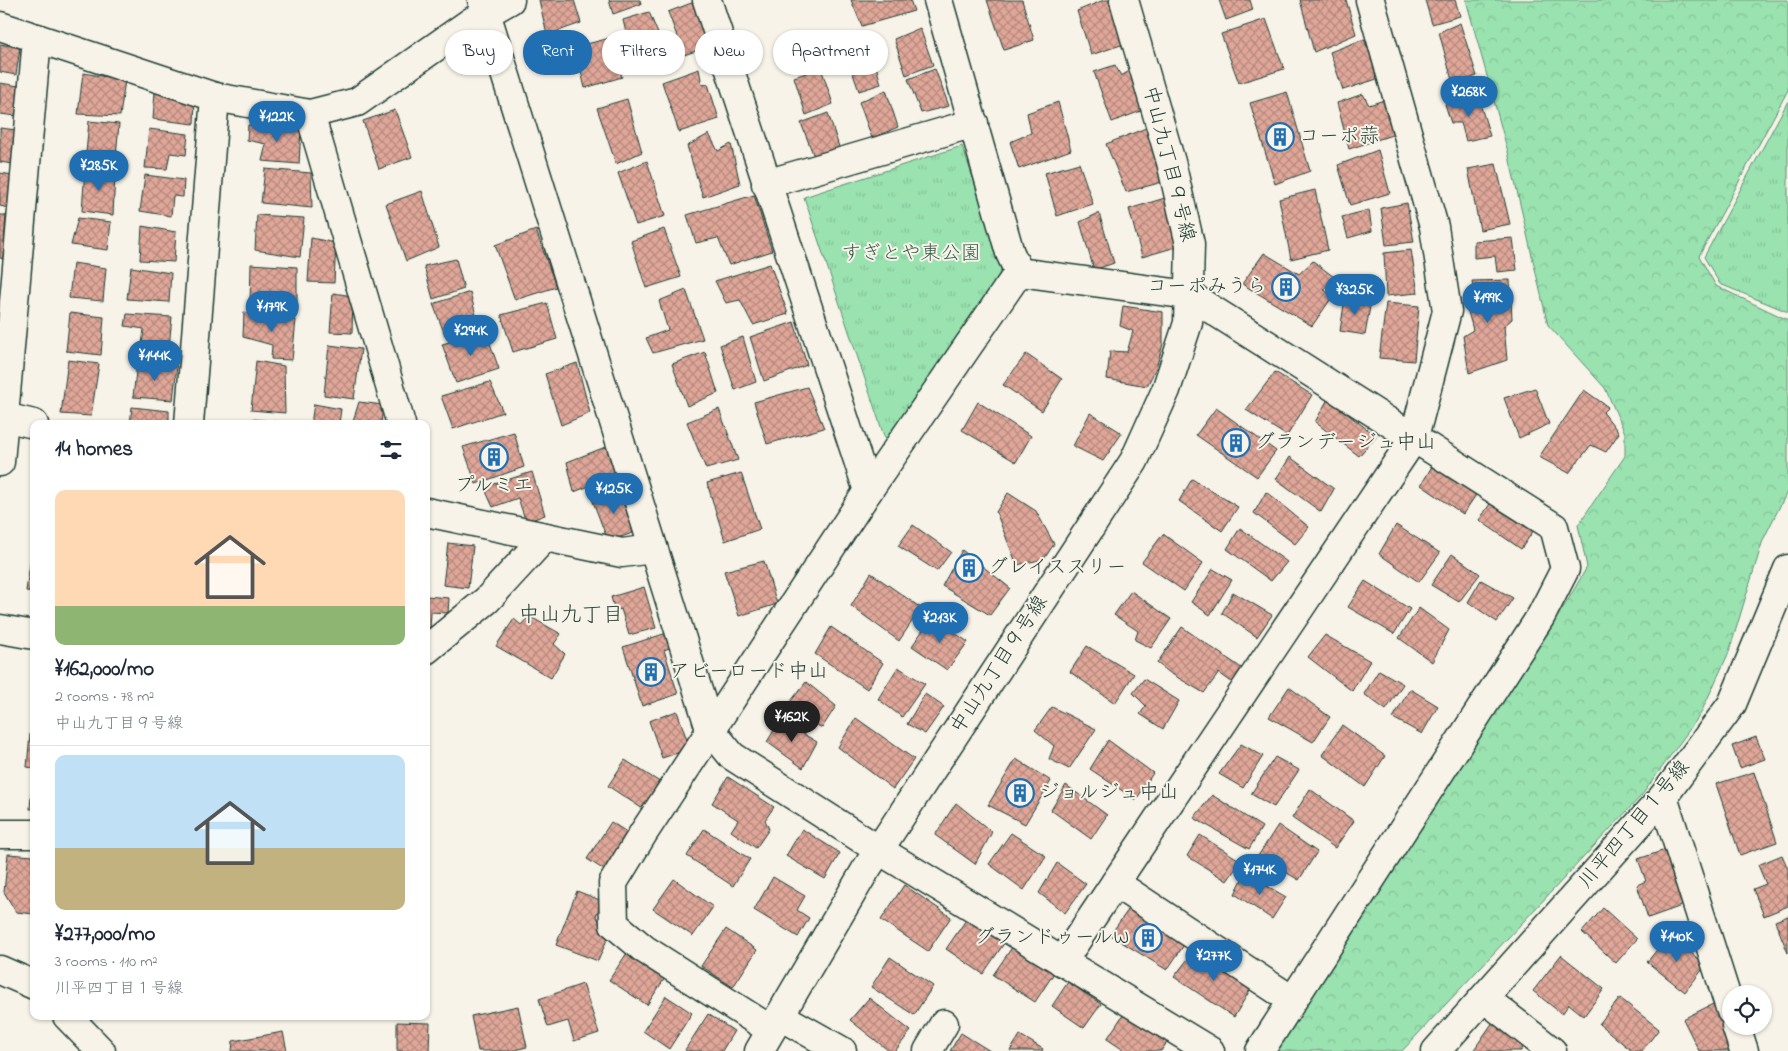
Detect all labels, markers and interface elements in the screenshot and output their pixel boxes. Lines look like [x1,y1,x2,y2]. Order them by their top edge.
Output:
chip: Buy [445,30,513,75]
chip: Rent [523,30,592,75]
chip: Filters [602,30,685,75]
chip: New [695,30,763,75]
chip: Apartment [773,30,888,75]
pin: ¥268K [1434,76,1504,118]
text: ¥268K [1452,80,1487,104]
street label: 中山九丁目９号線 [1135,83,1201,245]
pin: ¥122K [242,100,312,143]
text: ¥122K [260,105,295,129]
building icon: コーポ蒜 [1265,122,1295,152]
place label: コーポ蒜 [1299,123,1379,152]
pin: ¥285K [64,150,134,192]
text: ¥285K [80,154,118,178]
park label: すぎとや東公園 [841,240,981,269]
building icon: コーポみうら [1271,272,1301,302]
place label: コーポみうら [1147,273,1267,302]
pin: ¥325K [1320,274,1390,316]
text: ¥325K [1336,278,1374,302]
pin: ¥199K [1453,282,1523,324]
text: ¥199K [1474,286,1502,310]
pin: ¥179K [237,290,307,333]
text: ¥179K [257,295,287,319]
pin: ¥294K [436,314,506,357]
text: ¥294K [454,319,488,343]
pin: ¥144K [120,340,190,382]
text: ¥144K [139,344,171,368]
building icon: グランデージュ中山 [1221,428,1251,458]
place label: グランデージュ中山 [1255,429,1436,458]
text: 14 homes [55,435,133,465]
icon: filters [377,436,405,464]
building icon: プルミエ [479,442,509,472]
place label: プルミエ [455,472,533,501]
pin: ¥125K [579,472,649,515]
text: ¥125K [596,477,632,501]
icon: home [185,522,275,612]
building icon: グレイススリー [954,553,984,583]
place label: グレイススリー [988,554,1126,583]
street label: 中山九丁目９号線 [944,590,1056,740]
district label: 中山九丁目 [519,601,624,631]
pin: ¥213K [905,602,975,644]
text: ¥213K [923,606,957,630]
text: ¥162,000/mo [55,655,154,685]
building icon: アビーロード中山 [636,657,666,687]
place label: アビーロード中山 [670,658,828,687]
text: 2 rooms · 78 m² [55,685,154,709]
pin: ¥162K [757,700,827,743]
text: ¥162K [775,705,809,729]
text: 中山九丁目９号線 [55,712,183,736]
street label: 川平四丁目１号線 [1572,754,1698,896]
building icon: ジョルジュ中山 [1005,778,1035,808]
place label: ジョルジュ中山 [1039,779,1179,808]
icon: home [185,788,275,878]
pin: ¥174K [1225,854,1295,896]
text: ¥174K [1244,858,1276,882]
text: ¥277,000/mo [55,920,156,950]
pin: ¥140K [1642,920,1712,963]
building icon: グランドゥールW [1133,923,1163,953]
place label: グランドゥールW [975,924,1129,953]
text: ¥140K [1661,925,1693,949]
pin: ¥277K [1179,940,1249,982]
text: ¥277K [1196,944,1232,968]
text: 3 rooms · 110 m² [55,950,157,974]
text: 川平四丁目１号線 [55,977,183,1001]
map controls [1722,985,1772,1035]
button: locate [1722,985,1772,1035]

